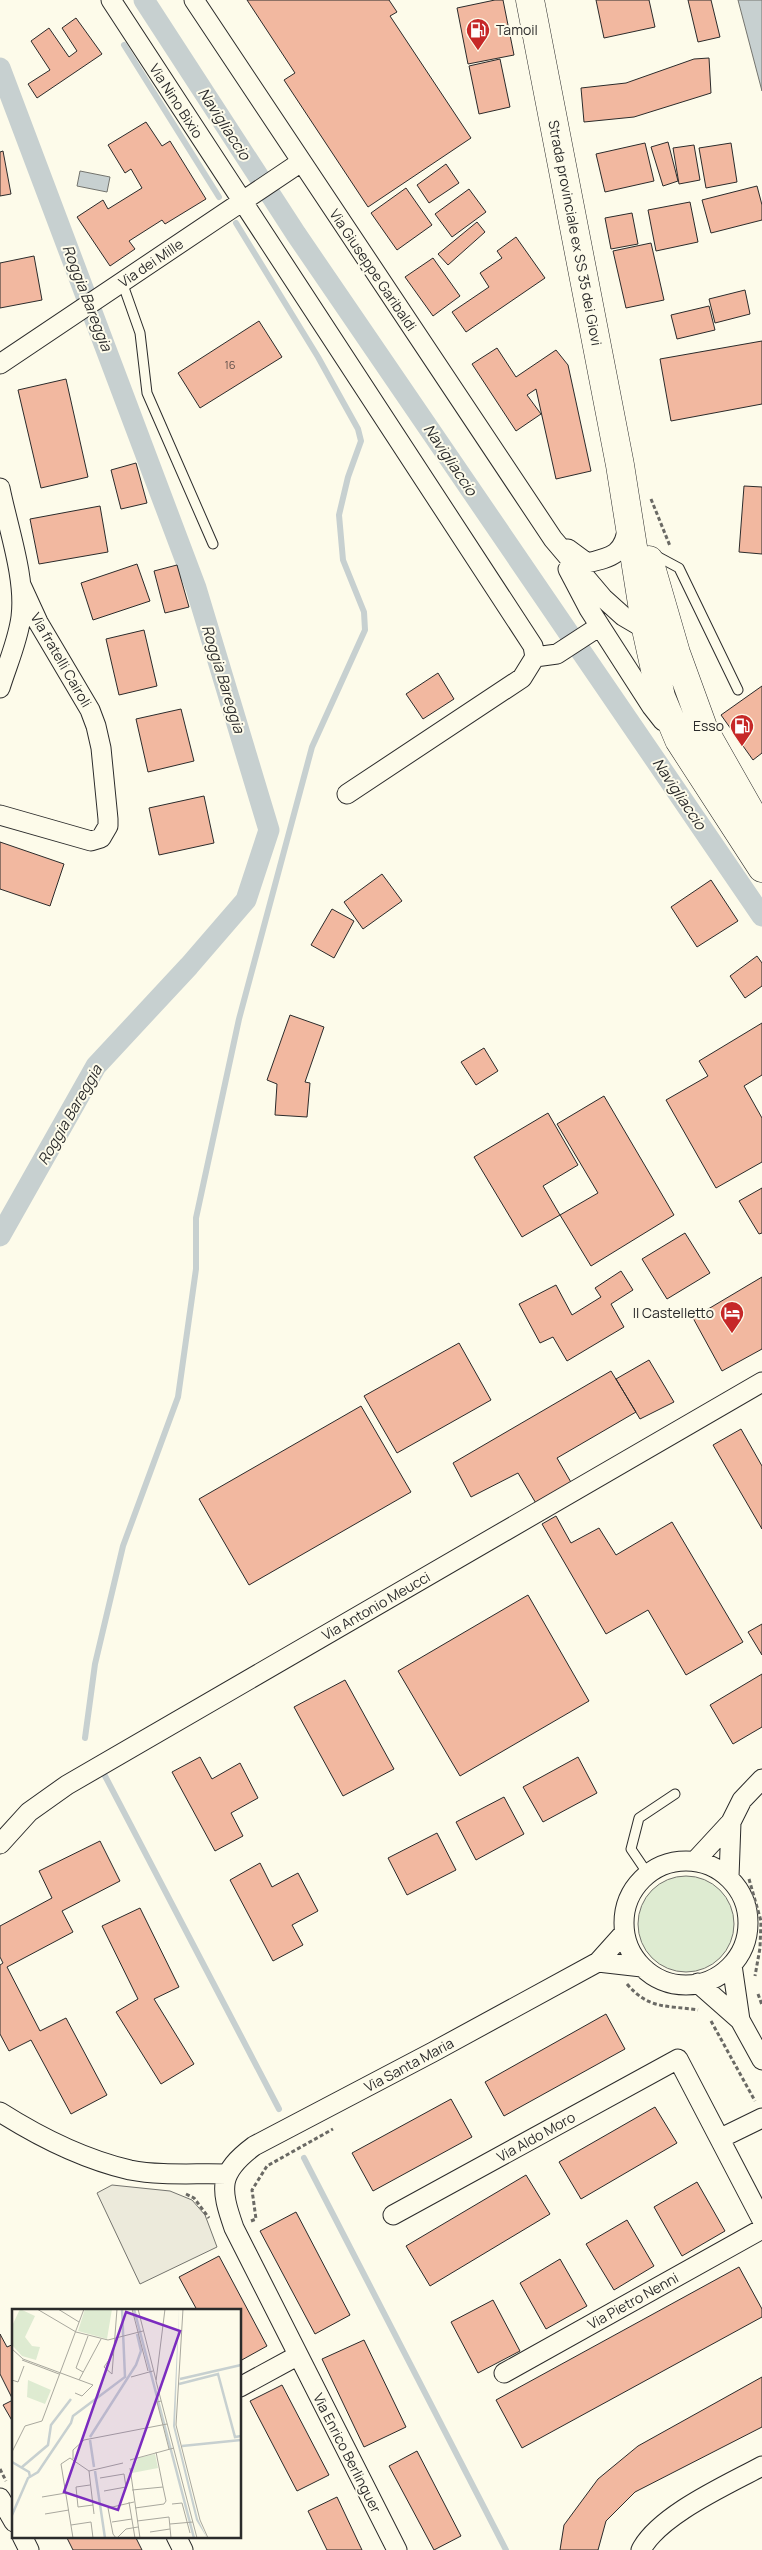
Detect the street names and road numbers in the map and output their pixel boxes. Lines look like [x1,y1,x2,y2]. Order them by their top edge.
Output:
street label: Via Nino Bixio [145,60,208,142]
street label: Strada provinciale ex SS 35 dei Giovi [544,119,607,347]
street label: Via Giuseppe Garibaldi [325,205,421,334]
street label: Via dei Mille [115,234,187,291]
street label: Via fratelli Cairoli [27,609,96,711]
street label: Via Antonio Meucci [318,1567,433,1644]
street label: Via Santa Maria [361,2033,457,2096]
street label: Via Aldo Moro [493,2107,578,2166]
street label: Via Pietro Nenni [584,2268,682,2333]
street label: Via Enrico Berlinguer [309,2390,386,2516]

